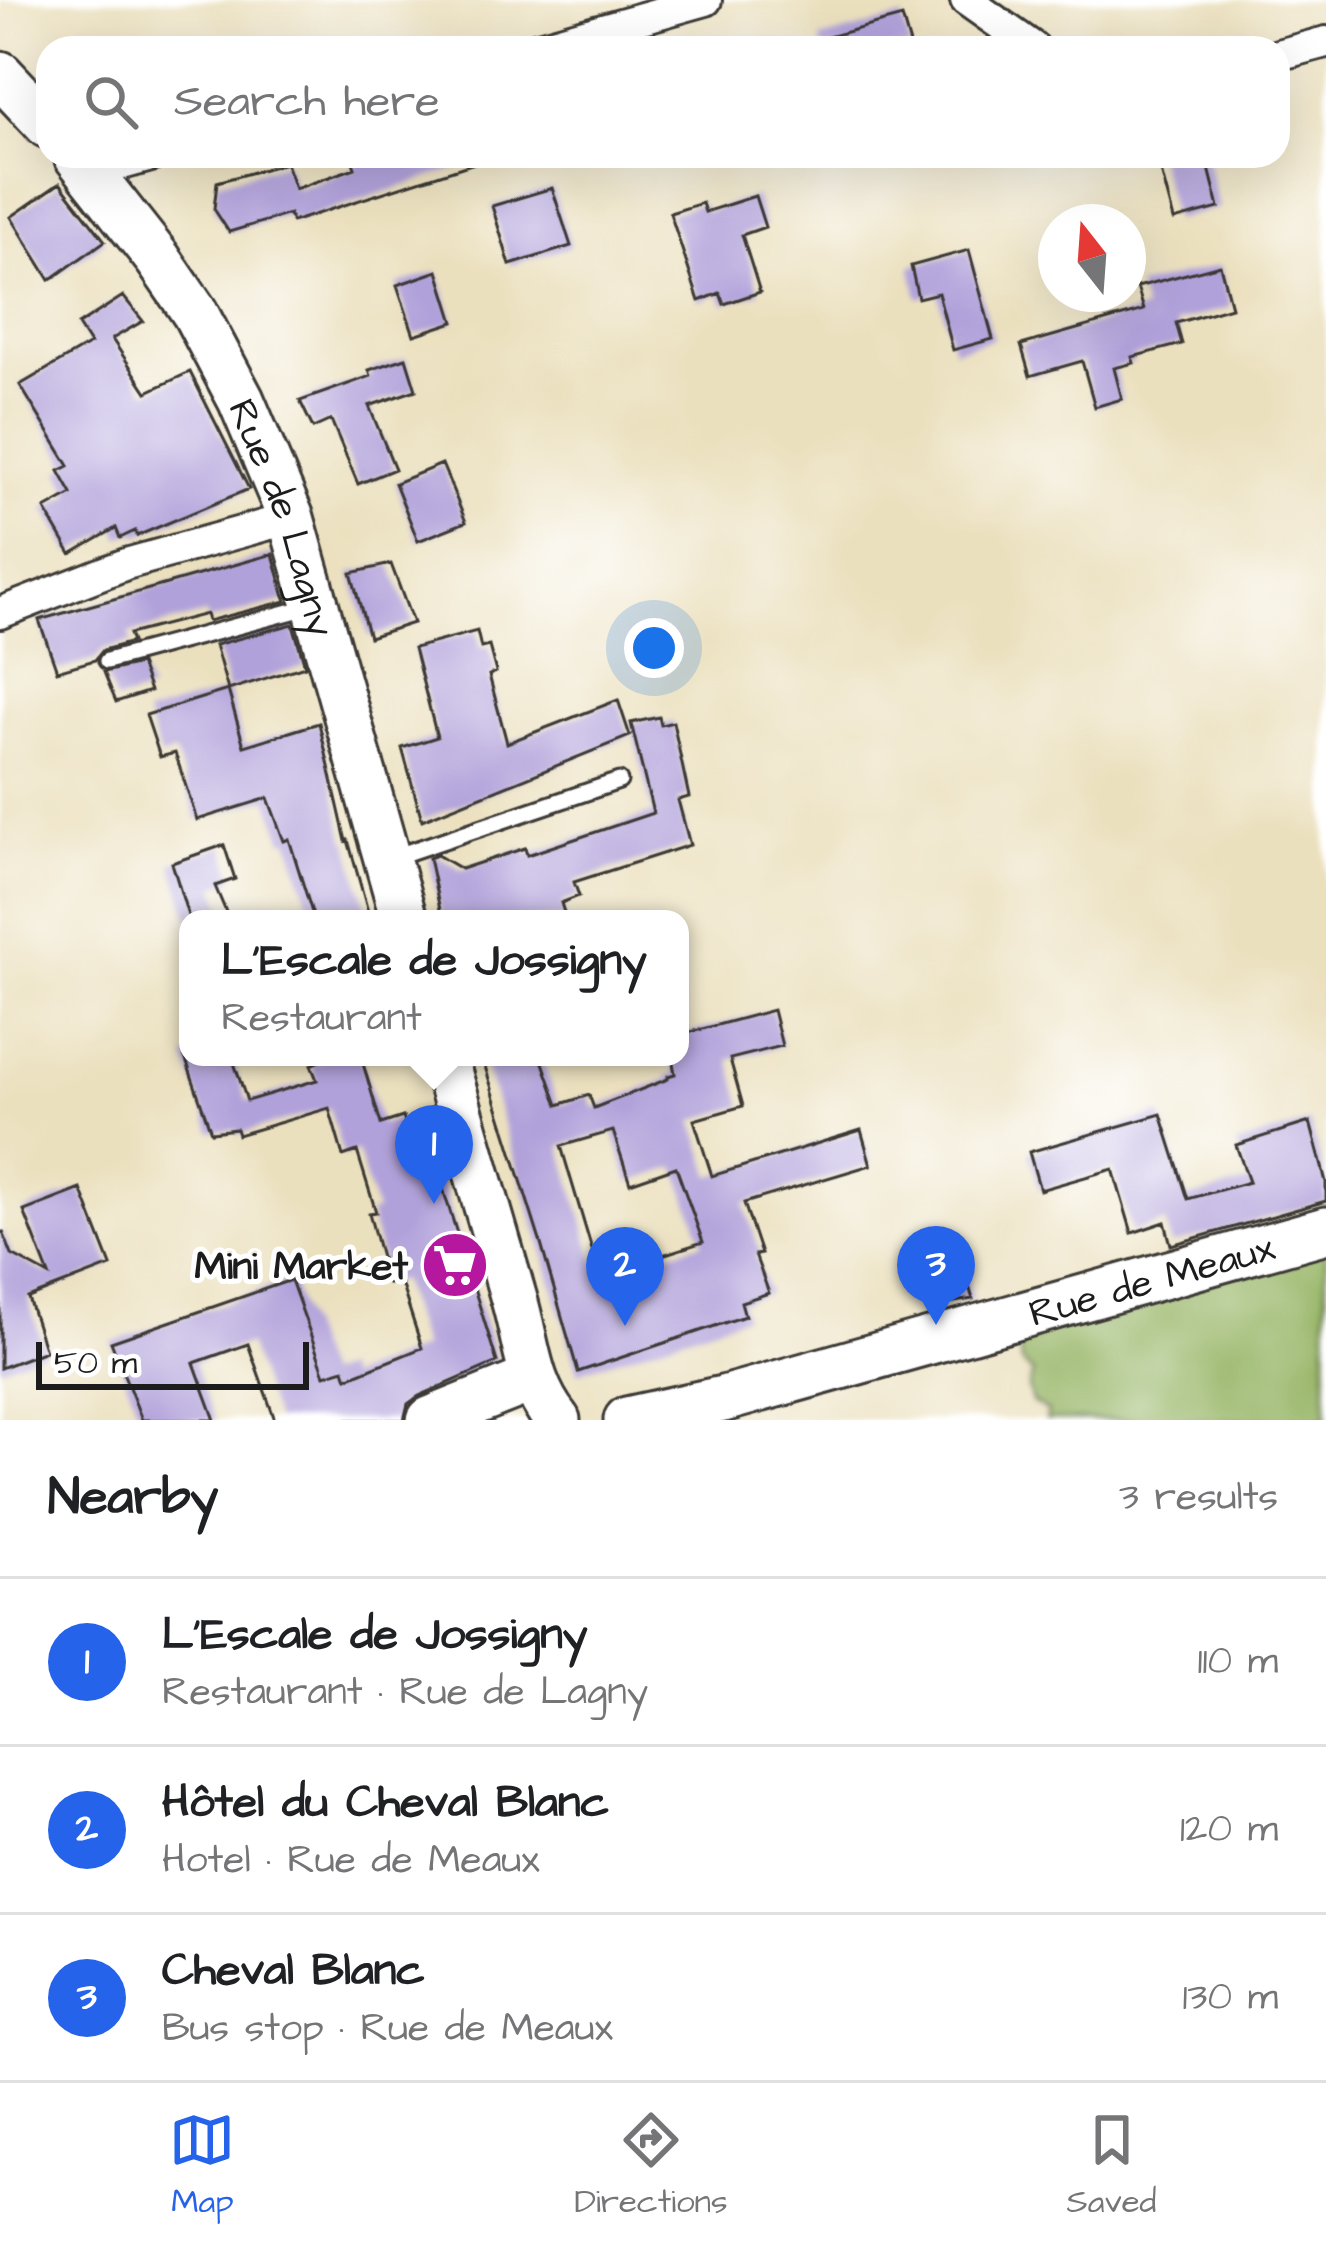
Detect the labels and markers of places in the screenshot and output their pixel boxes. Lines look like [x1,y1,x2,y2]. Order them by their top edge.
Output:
pin: 1 [395,1105,473,1204]
pin: 3 [897,1226,975,1325]
pin: 2 [586,1227,664,1326]
supermarket icon: Mini Market [420,1230,490,1300]
place label: Mini Market [194,1241,408,1295]

